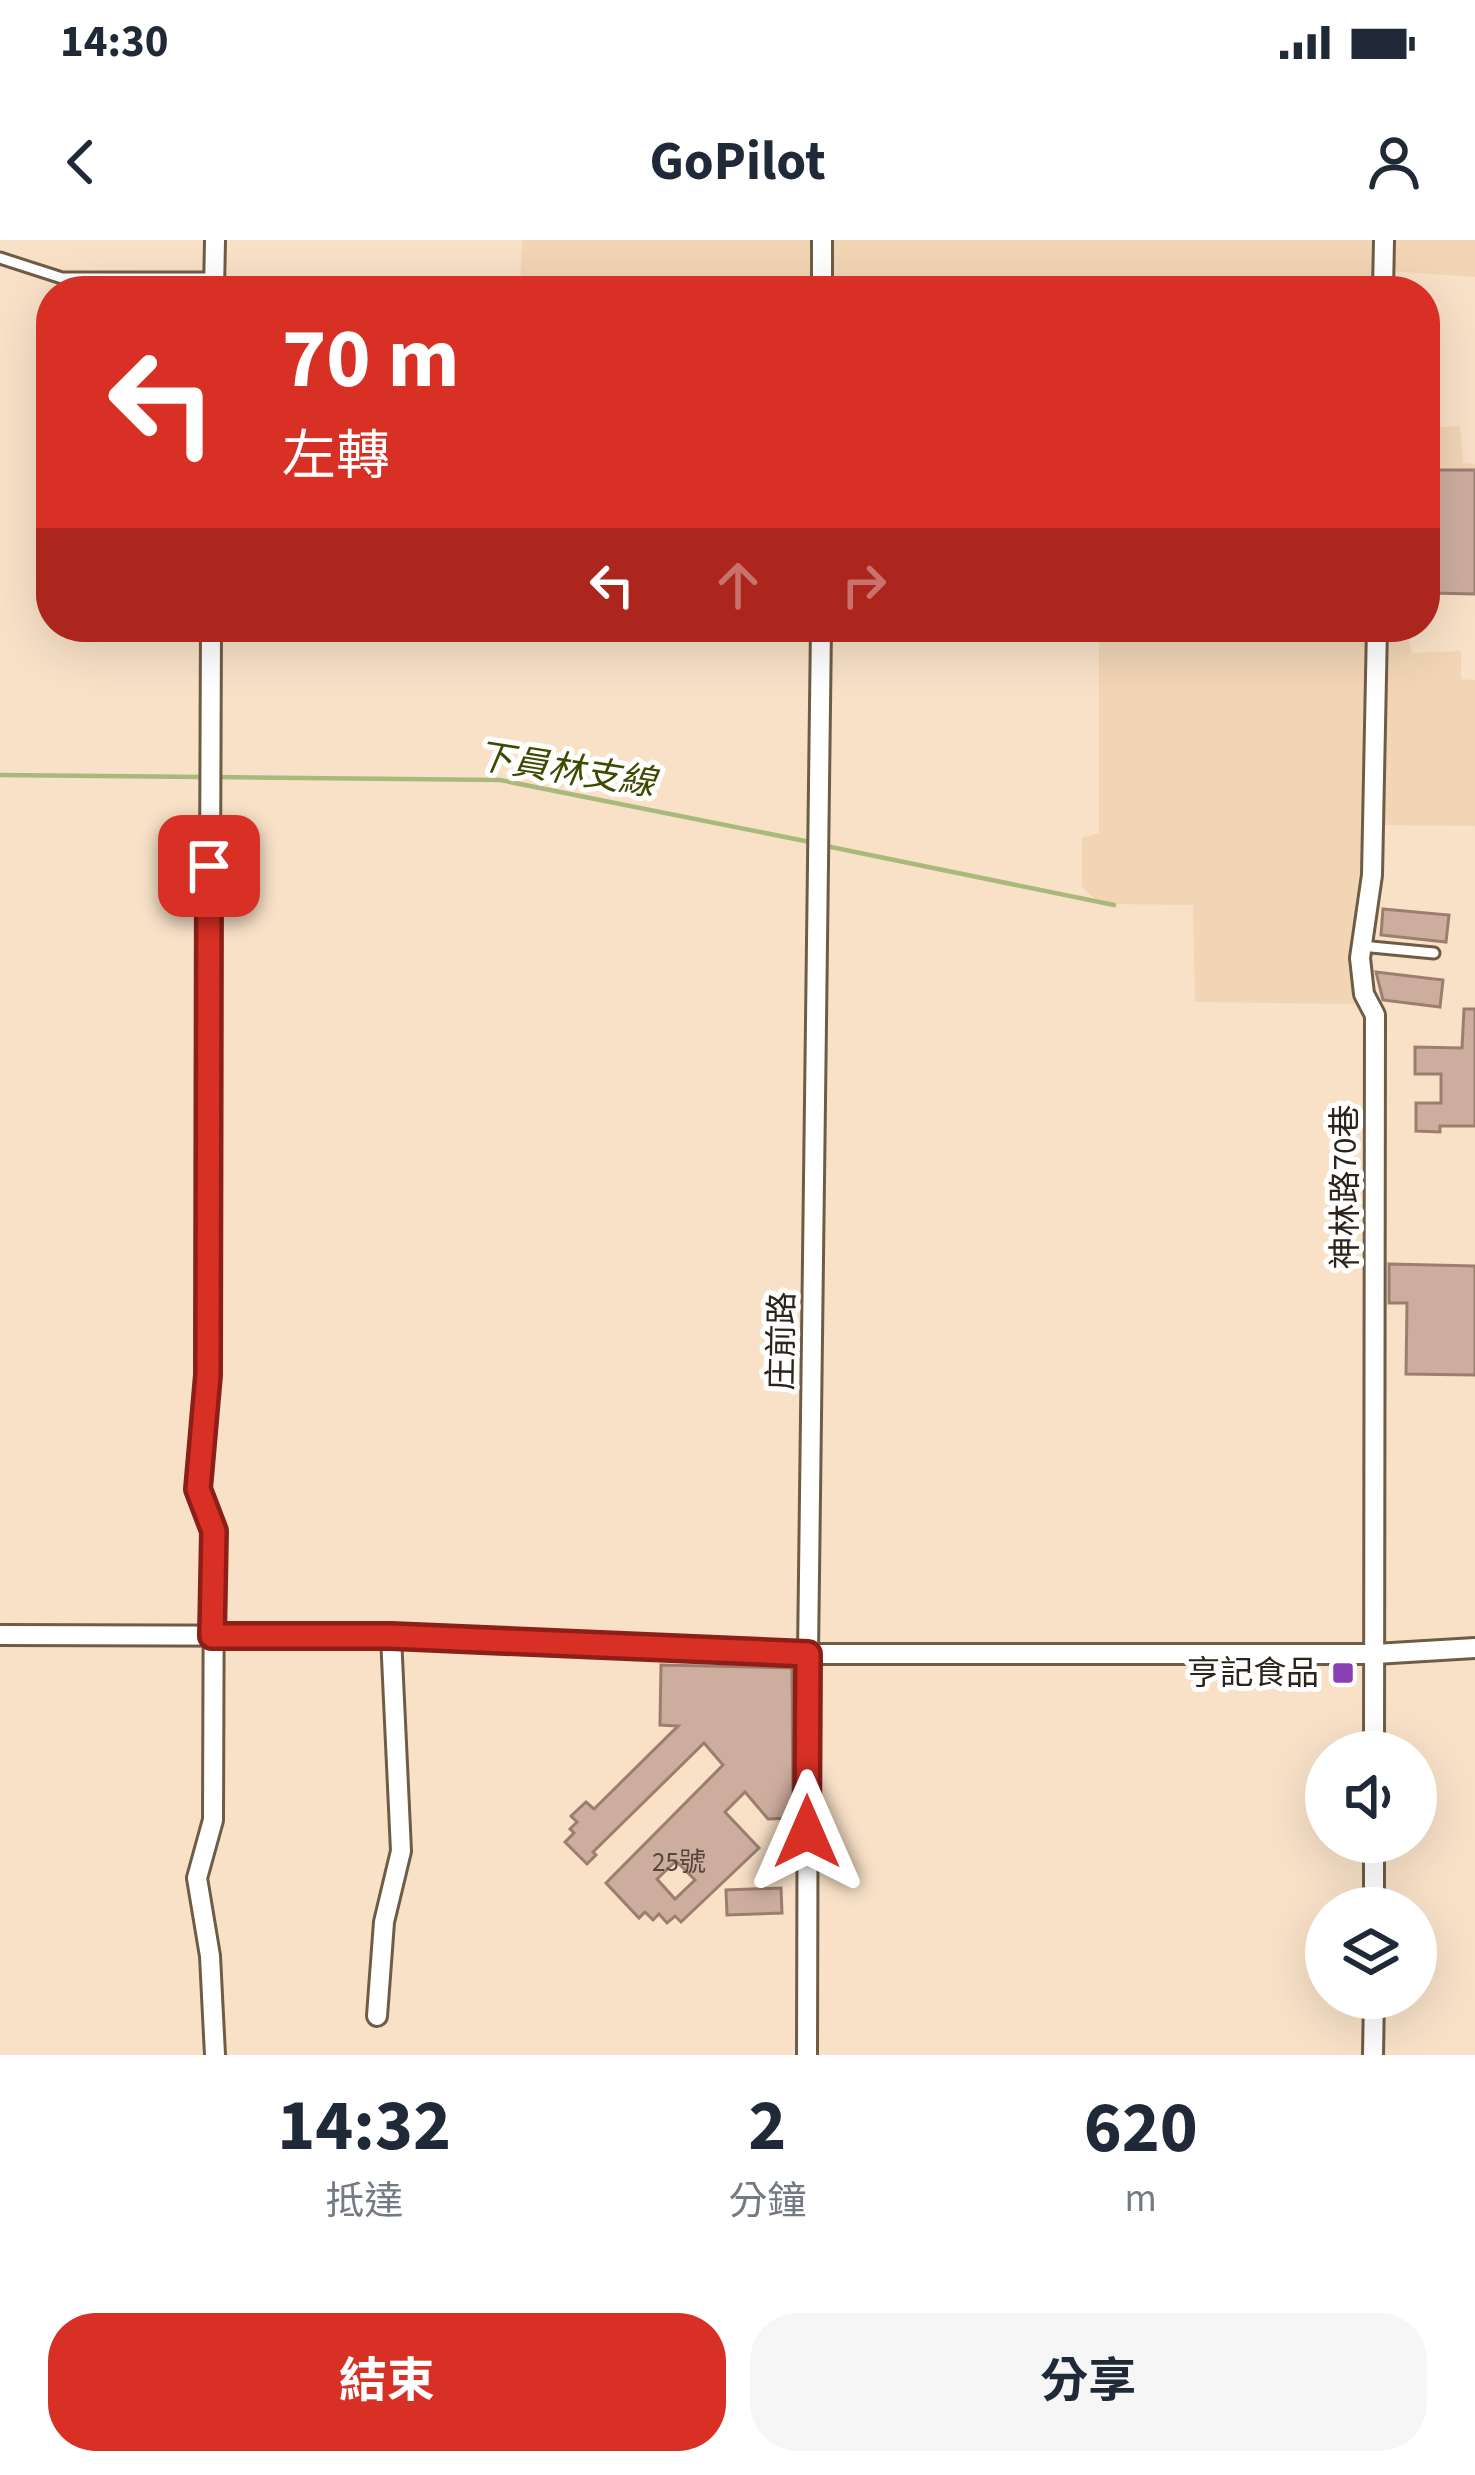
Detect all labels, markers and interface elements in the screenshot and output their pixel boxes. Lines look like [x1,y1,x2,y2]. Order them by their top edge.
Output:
text: 14:30 [60,10,169,74]
text: GoPilot [649,124,826,201]
icon: back [48,129,114,195]
icon: person [1361,129,1427,195]
text: 70 m [282,300,460,420]
icon: left [84,324,240,480]
text: 左轉 [282,419,390,496]
icon: left [579,552,645,618]
icon: ahead [705,552,771,618]
icon: right [831,552,897,618]
water label: 下員林支線 [473,731,663,810]
pin [158,815,260,917]
icon: arrive [176,833,242,899]
street label: 神林路70巷 [1322,1105,1369,1269]
street label: 庄前路 [758,1291,806,1391]
place label: 亨記食品 [1187,1650,1319,1697]
marker: 亨記食品 [1330,1660,1356,1686]
map controls [1305,1731,1437,2019]
button: sound [1305,1731,1437,1863]
position arrow [744,1769,870,1895]
house number: 25號 [652,1843,706,1882]
button: layers [1305,1887,1437,2019]
text: 14:32 [277,2075,451,2178]
text: 2 [748,2075,786,2178]
text: 620 [1084,2077,1198,2180]
text: m [1124,2171,1157,2227]
text: 抵達 [325,2174,403,2230]
text: 分鐘 [728,2174,806,2230]
button: 結束 [48,2313,726,2451]
button: 分享 [750,2313,1427,2451]

